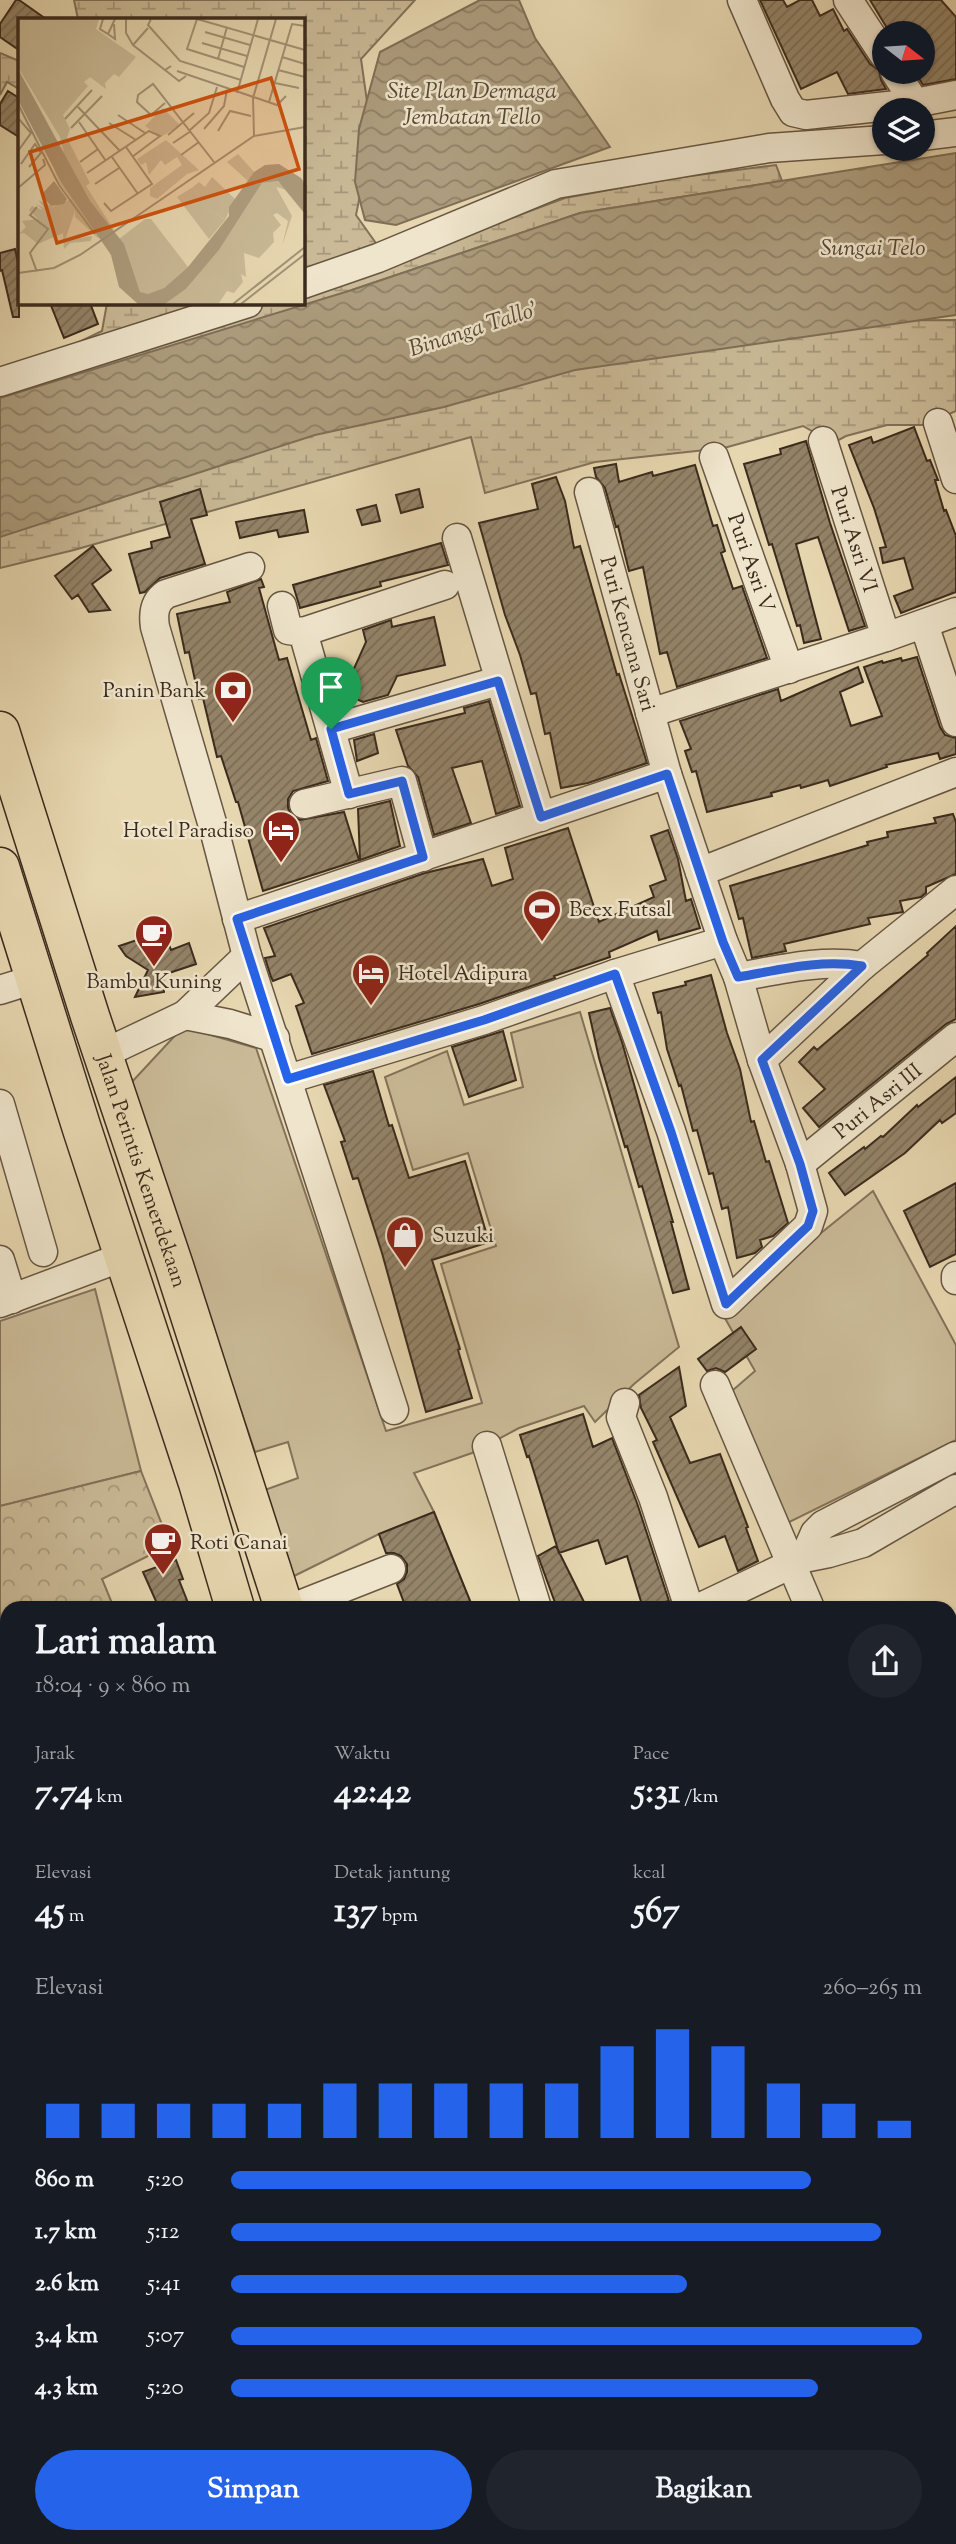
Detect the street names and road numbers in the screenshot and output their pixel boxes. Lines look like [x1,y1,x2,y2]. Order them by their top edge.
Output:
street label: Puri Asri VI [822,483,884,596]
street label: Puri Asri V [718,510,781,617]
street label: Puri Kencana Sari [590,553,662,715]
street label: Jalan Perintis Kemerdekaan [87,1050,193,1292]
street label: Puri Asri III [828,1057,930,1148]

